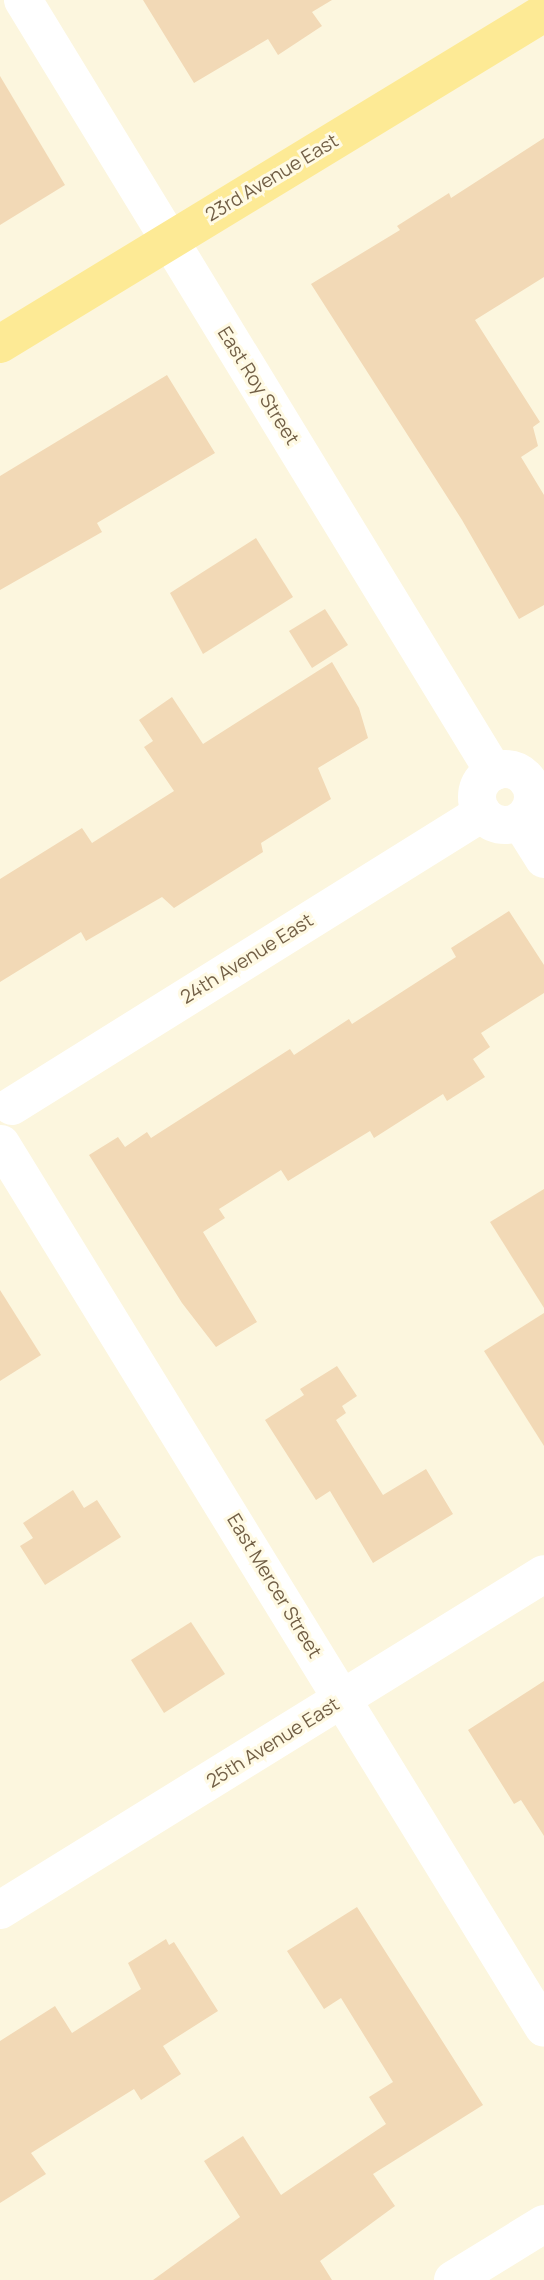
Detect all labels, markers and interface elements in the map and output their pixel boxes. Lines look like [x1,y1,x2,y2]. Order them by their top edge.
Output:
street label: 23rd Avenue East [201,129,343,227]
street label: East Roy Street [213,323,303,449]
street label: 24th Avenue East [176,909,318,1009]
street label: East Mercer Street [222,1510,326,1662]
street label: 25th Avenue East [202,1693,344,1793]

